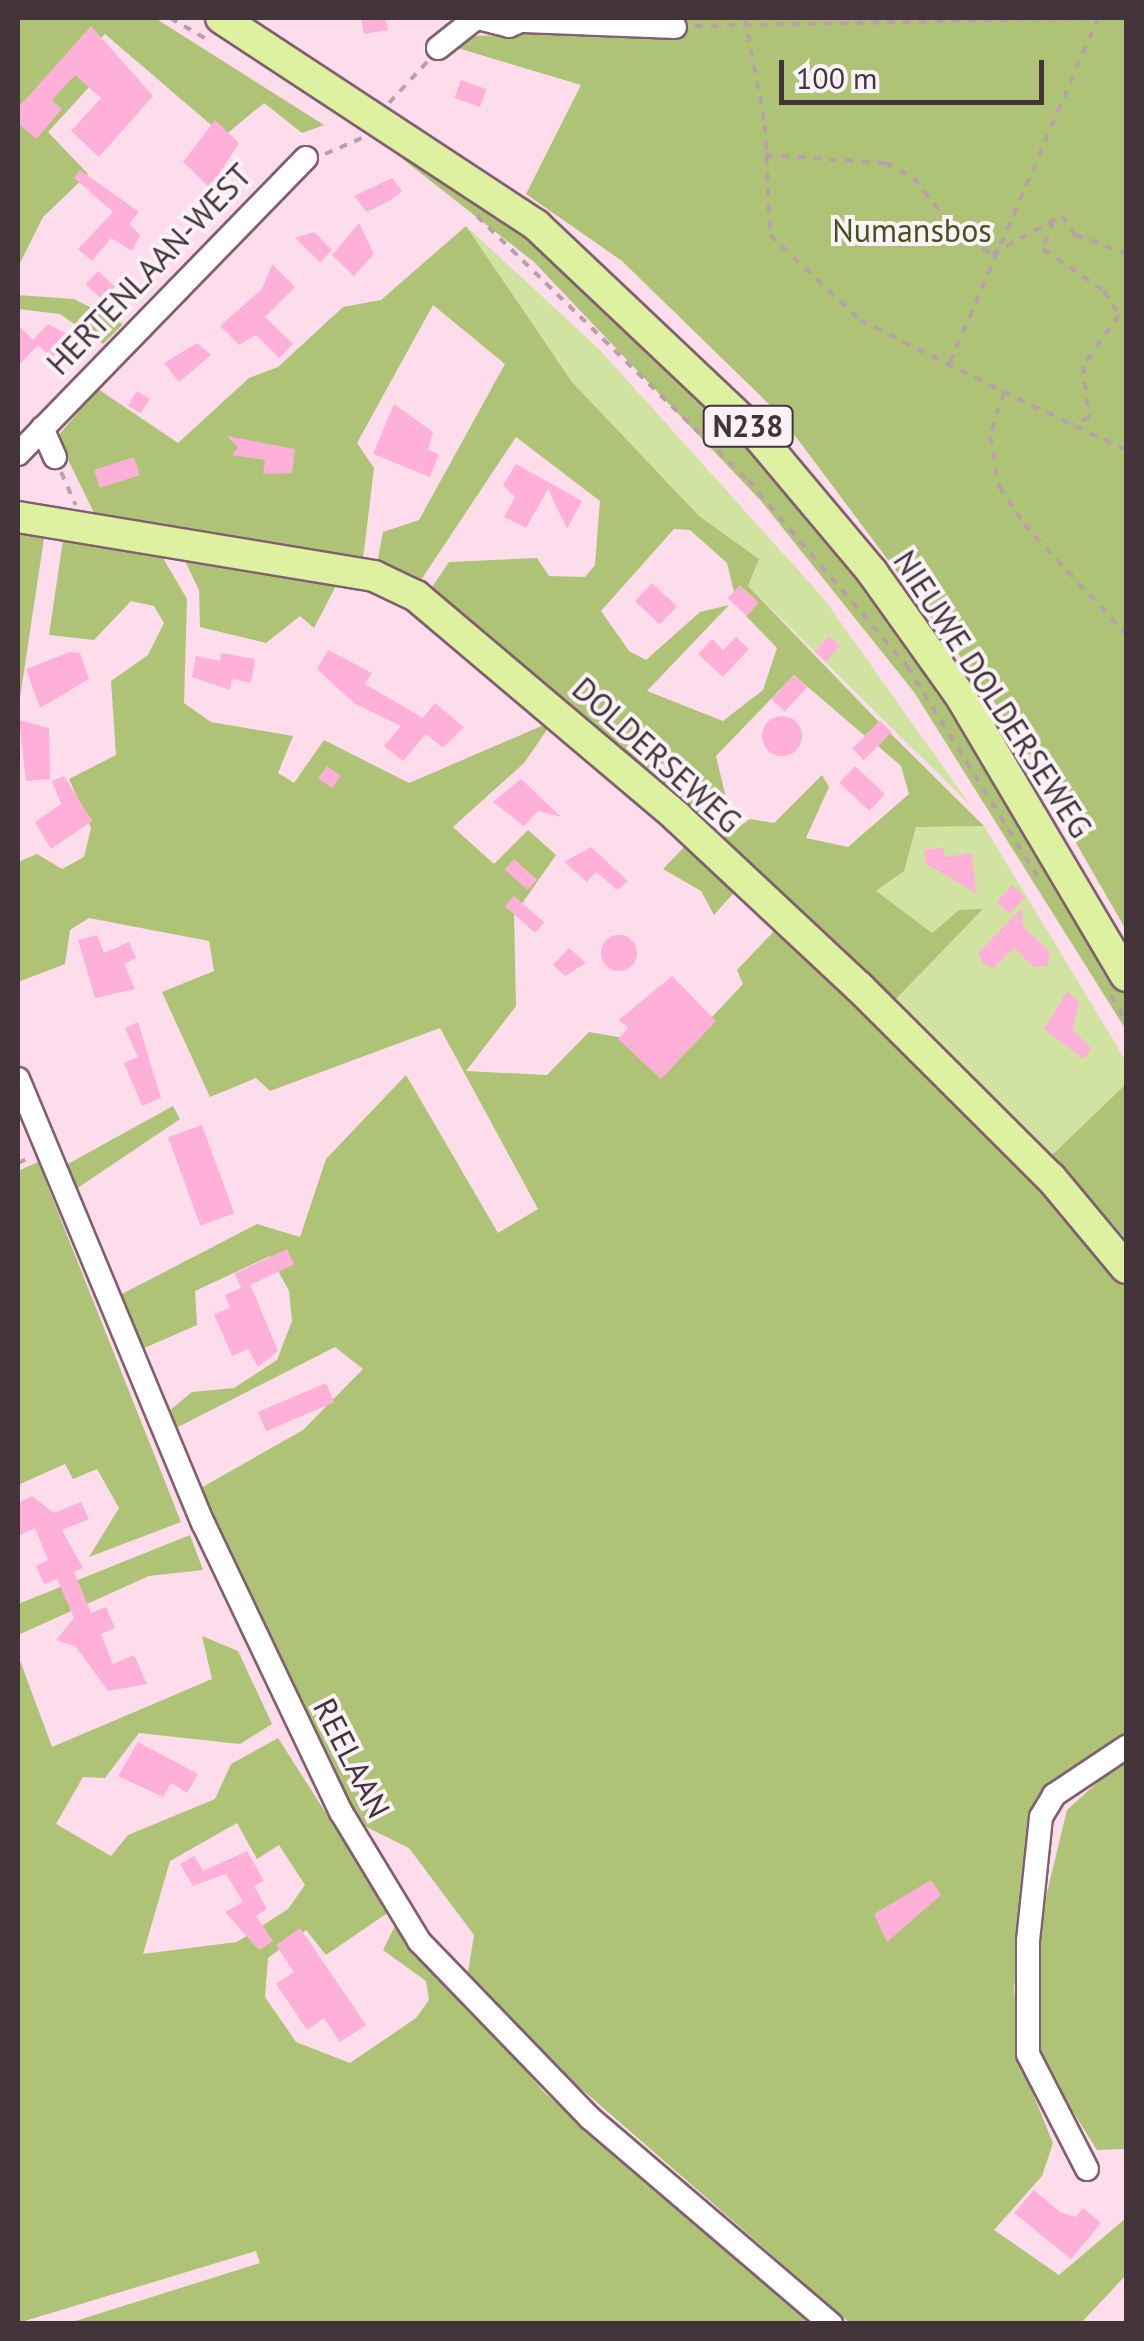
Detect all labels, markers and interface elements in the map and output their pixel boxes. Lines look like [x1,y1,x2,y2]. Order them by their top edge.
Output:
scale bar [784,40,1049,102]
text: 100 m [796,58,877,97]
street label: HERTENLAAN-WEST [39,156,259,382]
park label: Numansbos [832,211,992,249]
road number: N238 [700,401,796,451]
street label: NIEUWE DOLDERSEWEG [886,543,1100,845]
street label: DOLDERSEWEG [565,669,749,841]
street label: REELAAN [306,1692,398,1824]

